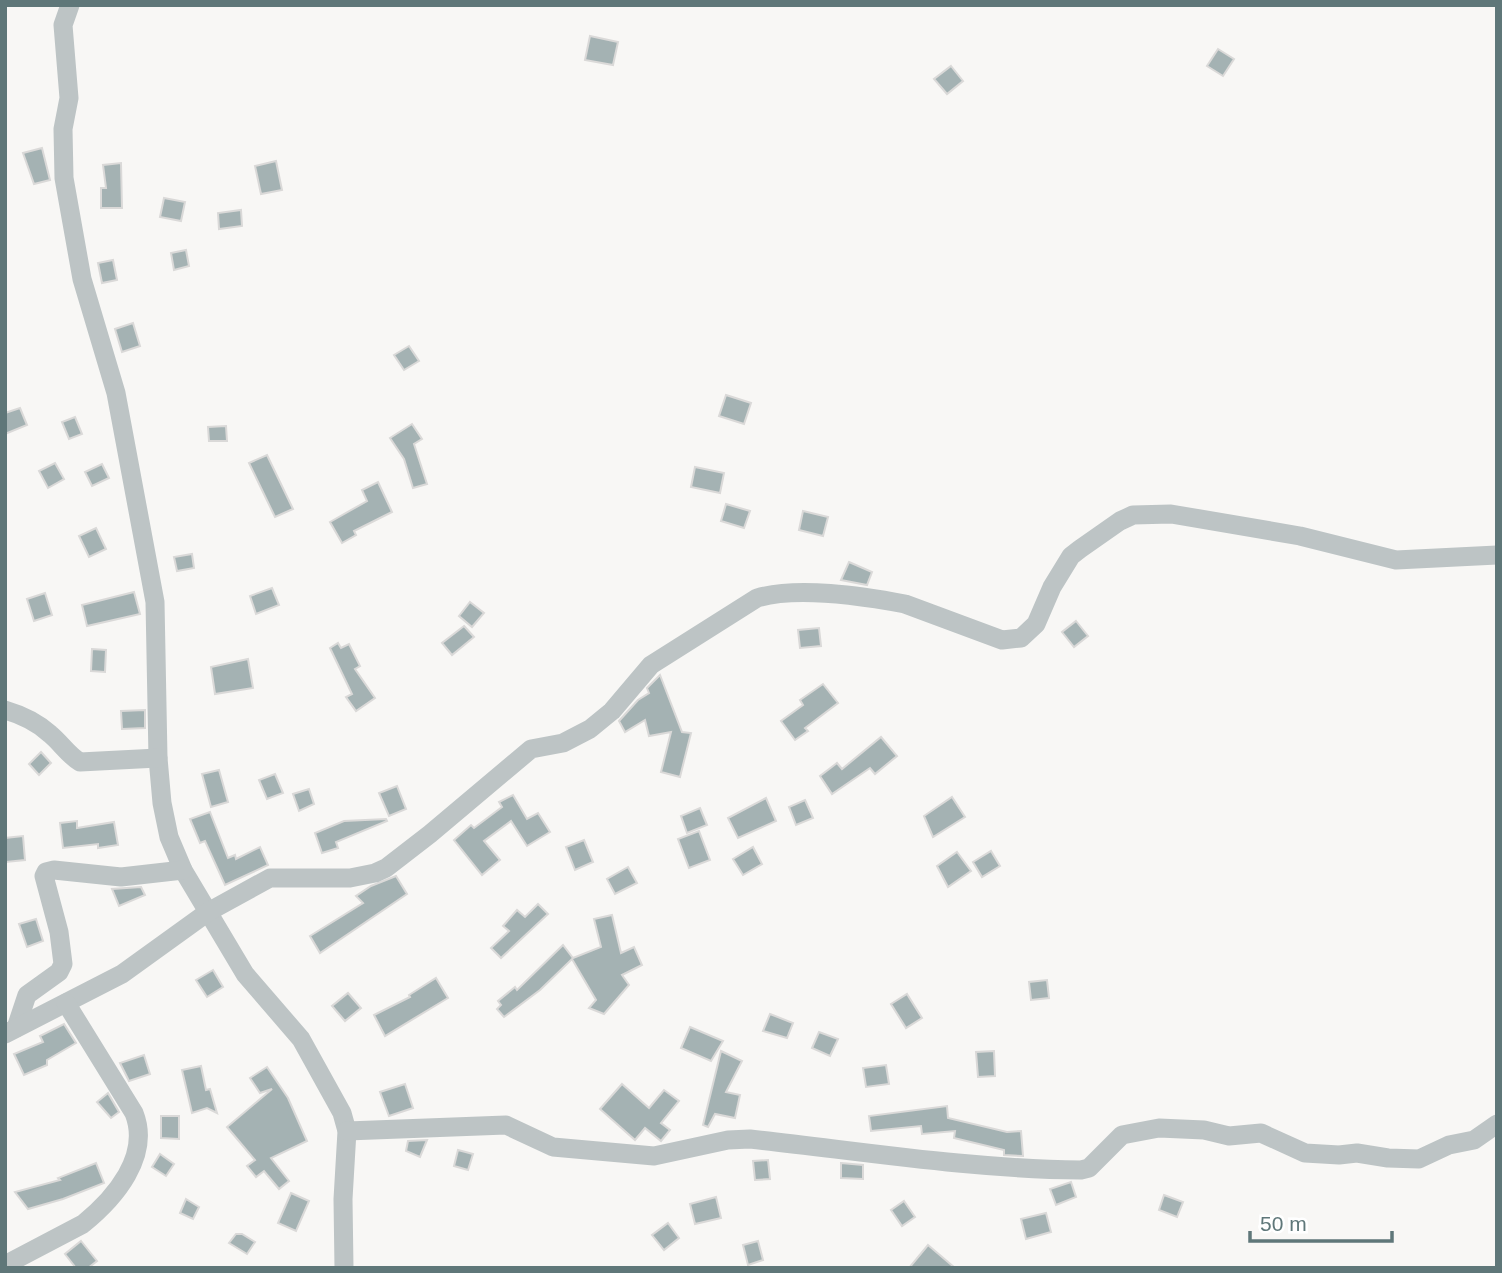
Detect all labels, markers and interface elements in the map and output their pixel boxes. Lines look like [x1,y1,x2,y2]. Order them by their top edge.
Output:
scale bar [1250,1200,1392,1244]
text: 50 m [1260,1212,1307,1235]

